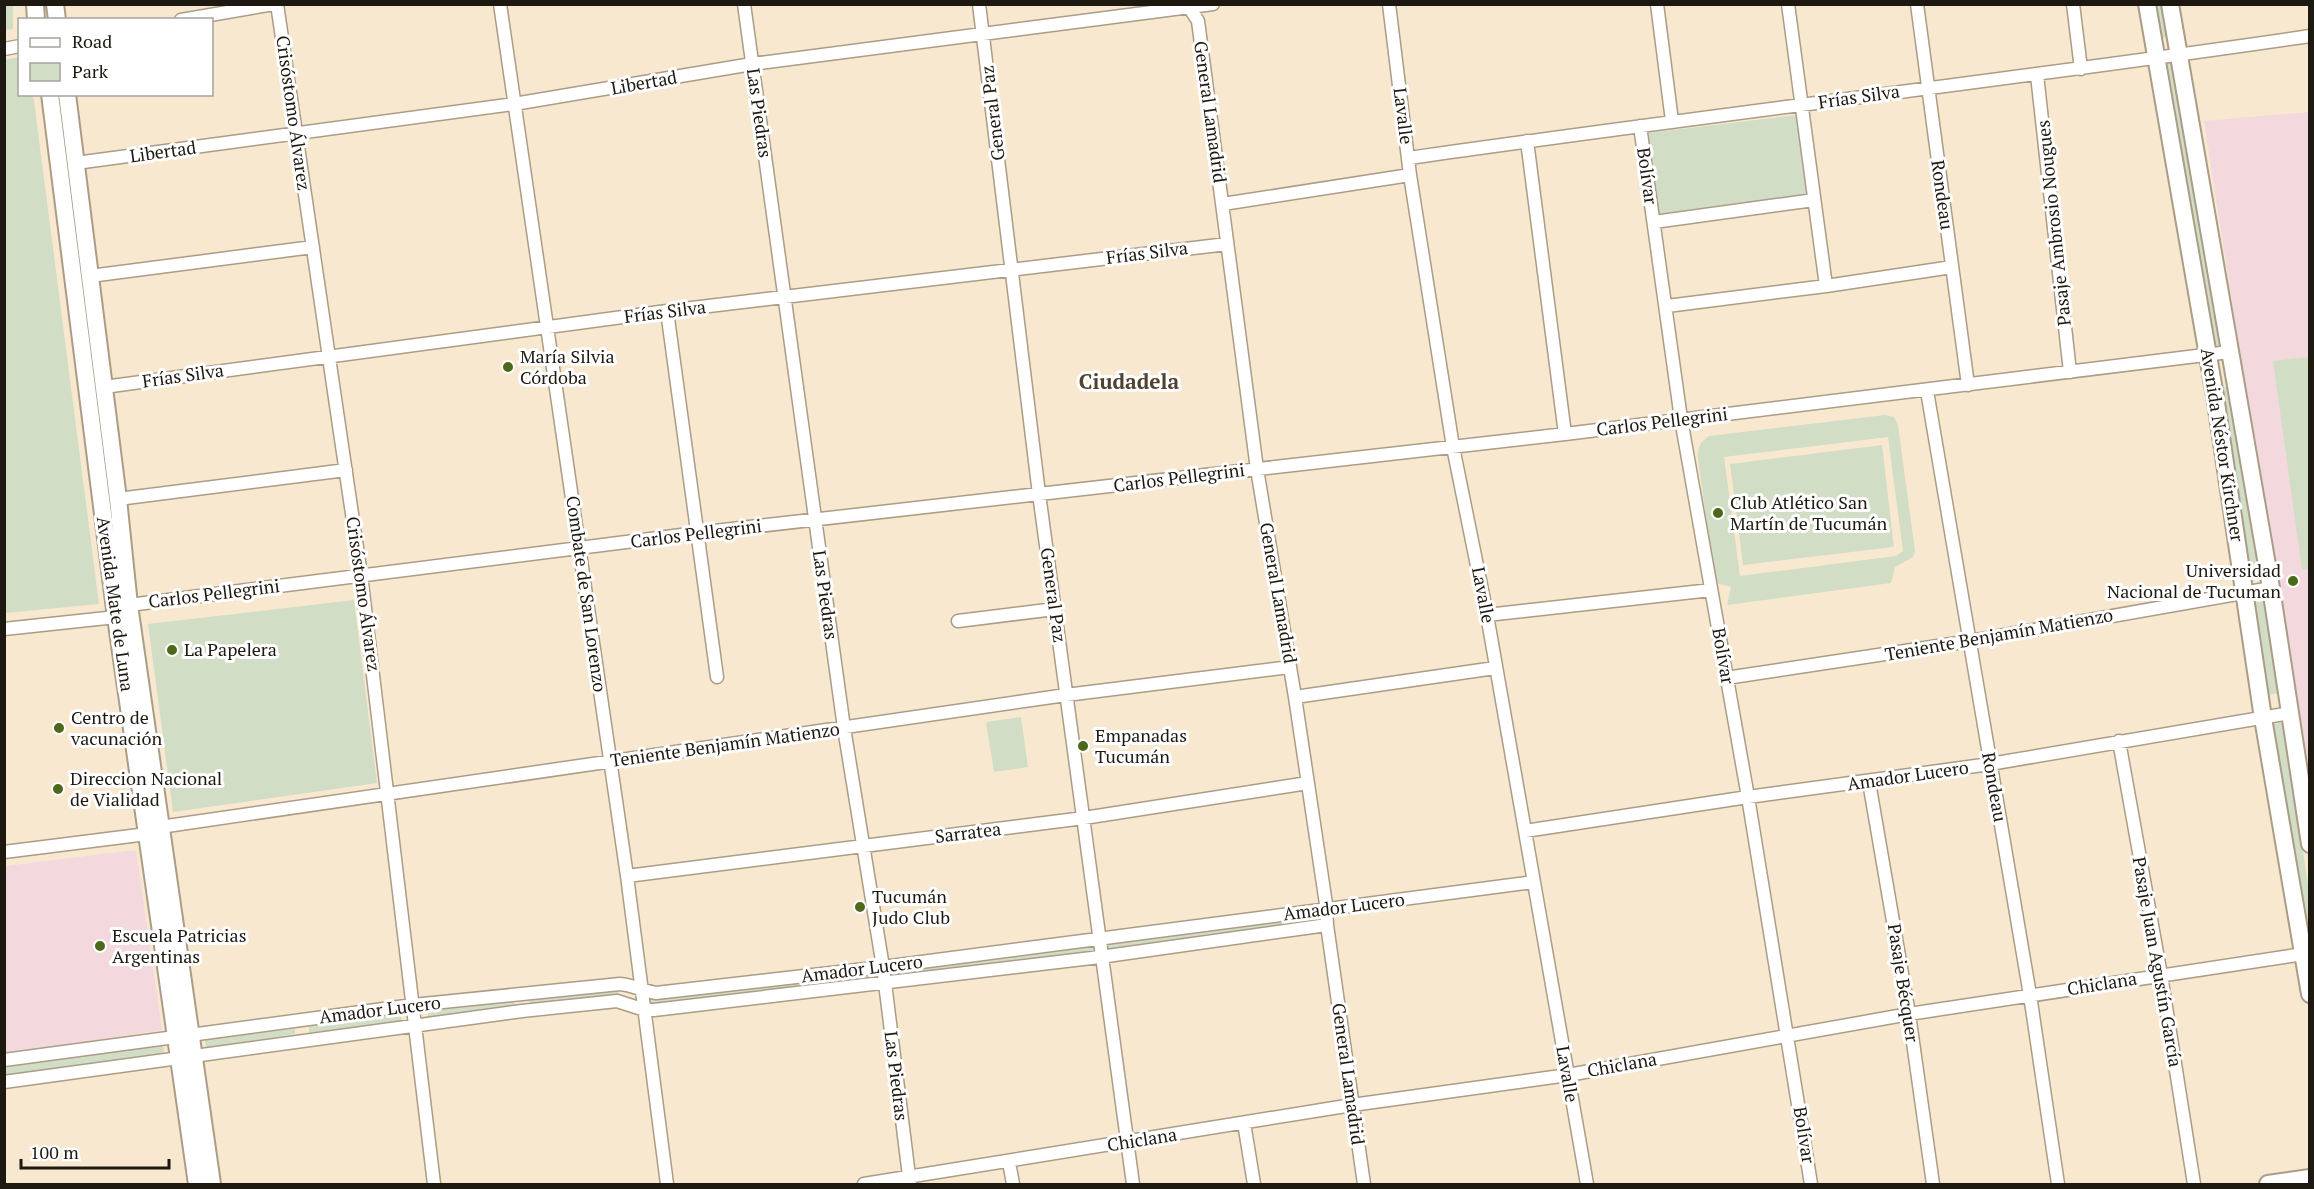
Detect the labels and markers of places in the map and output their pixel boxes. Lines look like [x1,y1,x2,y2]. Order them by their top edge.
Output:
place label: María Silvia Córdoba [520,344,615,389]
marker: María Silvia Córdoba [501,360,515,374]
place label: Club Atlético San Martín de Tucumán [1730,490,1887,535]
marker: Club Atlético San Martín de Tucumán [1711,506,1725,520]
place label: Universidad Nacional de Tucuman [2107,558,2281,603]
marker: Universidad Nacional de Tucuman [2286,574,2300,588]
place label: La Papelera [184,637,277,661]
marker: La Papelera [165,643,179,657]
place label: Centro de vacunación [70,705,162,750]
marker: Centro de vacunación [52,721,66,735]
place label: Empanadas Tucumán [1095,723,1187,768]
marker: Empanadas Tucumán [1076,739,1090,753]
place label: Direccion Nacional de Vialidad [70,766,222,811]
marker: Direccion Nacional de Vialidad [51,782,65,796]
place label: Tucumán Judo Club [872,884,950,929]
marker: Tucumán Judo Club [853,900,867,914]
place label: Escuela Patricias Argentinas [112,923,246,968]
marker: Escuela Patricias Argentinas [93,939,107,953]

